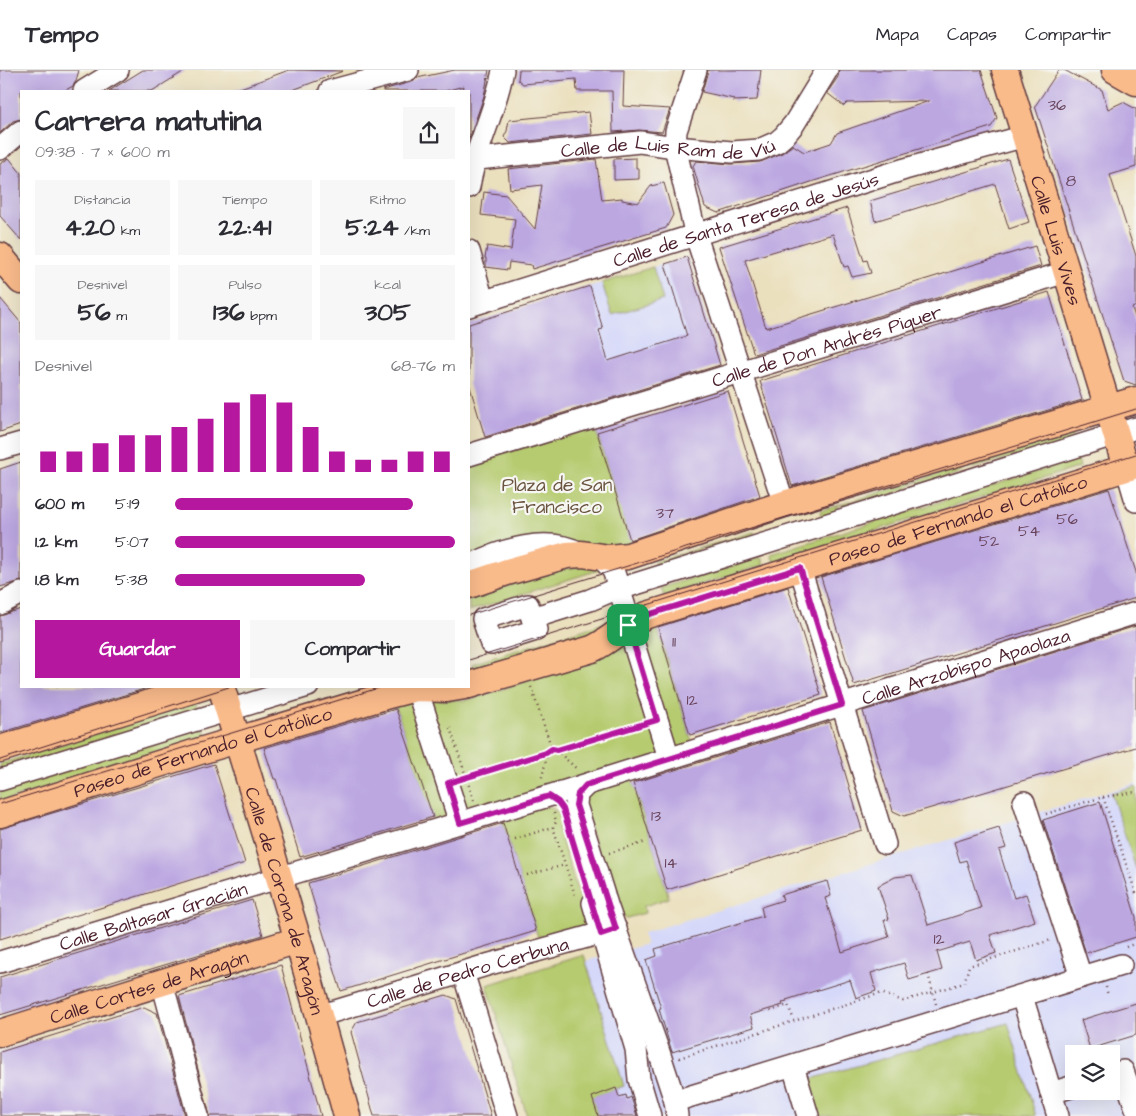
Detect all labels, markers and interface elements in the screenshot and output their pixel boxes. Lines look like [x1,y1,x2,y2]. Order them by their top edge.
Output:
text: Tempo [25,18,98,52]
text: Mapa [876,22,919,47]
text: Capas [947,22,997,47]
text: Compartir [1025,22,1111,47]
house number: 36 [1048,94,1066,116]
text: Carrera matutina [35,102,261,141]
button: share [403,107,455,159]
street label: Calle de Luis Ram de Viú [560,129,780,167]
text: 09:38 · 7 × 600 m [35,141,170,163]
street label: Calle de Santa Teresa de Jesús [610,166,883,275]
house number: 8 [1066,170,1076,192]
street label: Calle Luis Vives [1023,172,1088,309]
text: Distancia [74,190,130,210]
text: Tiempo [223,190,267,210]
text: Ritmo [369,190,406,210]
text: 4.20 [64,210,115,245]
text: 22:41 [218,210,272,245]
text: 5:24 [345,210,399,245]
text: km [115,221,140,241]
text: /km [399,221,430,241]
text: Desnivel [77,275,127,295]
text: Pulso [228,275,262,295]
text: kcal [374,275,401,295]
text: 56 [77,295,111,330]
text: 136 [213,295,245,330]
text: 305 [365,295,411,330]
street label: Calle de Don Andrés Piquer [709,299,946,395]
text: m [111,306,127,326]
text: bpm [245,306,277,326]
text: Desnivel [35,355,92,377]
text: 68–76 m [391,355,455,377]
street label: Paseo de Fernando el Católico [826,469,1091,573]
park label: Plaza de San Francisco [502,472,612,521]
text: 600 m [35,493,84,515]
text: 5:19 [115,493,140,515]
house number: 37 [656,502,674,524]
house number: 56 [1056,508,1078,530]
house number: 54 [1018,520,1040,542]
house number: 52 [979,530,999,552]
text: 1.2 km [35,531,77,553]
text: 5:07 [115,531,149,553]
text: 1.8 km [35,569,78,591]
text: 5:38 [115,569,148,591]
pin [607,604,649,646]
icon: arrive [614,611,642,639]
button: Guardar [35,620,240,678]
button: Compartir [250,620,455,678]
street label: Calle Arzobispo Apaolaza [859,622,1074,713]
house number: 11 [672,631,676,653]
house number: 12 [686,689,698,711]
street label: Paseo de Fernando el Católico [70,700,336,805]
street label: Calle de Corona de Aragón [237,784,330,1018]
house number: 13 [651,805,661,827]
house number: 14 [665,852,678,874]
street label: Calle Baltasar Gracián [56,876,251,958]
house number: 12 [933,928,945,950]
street label: Calle de Pedro Cerbuna [364,931,572,1016]
street label: Calle Cortes de Aragón [47,944,252,1032]
map controls [1065,1045,1120,1100]
button: layers [1065,1045,1120,1100]

